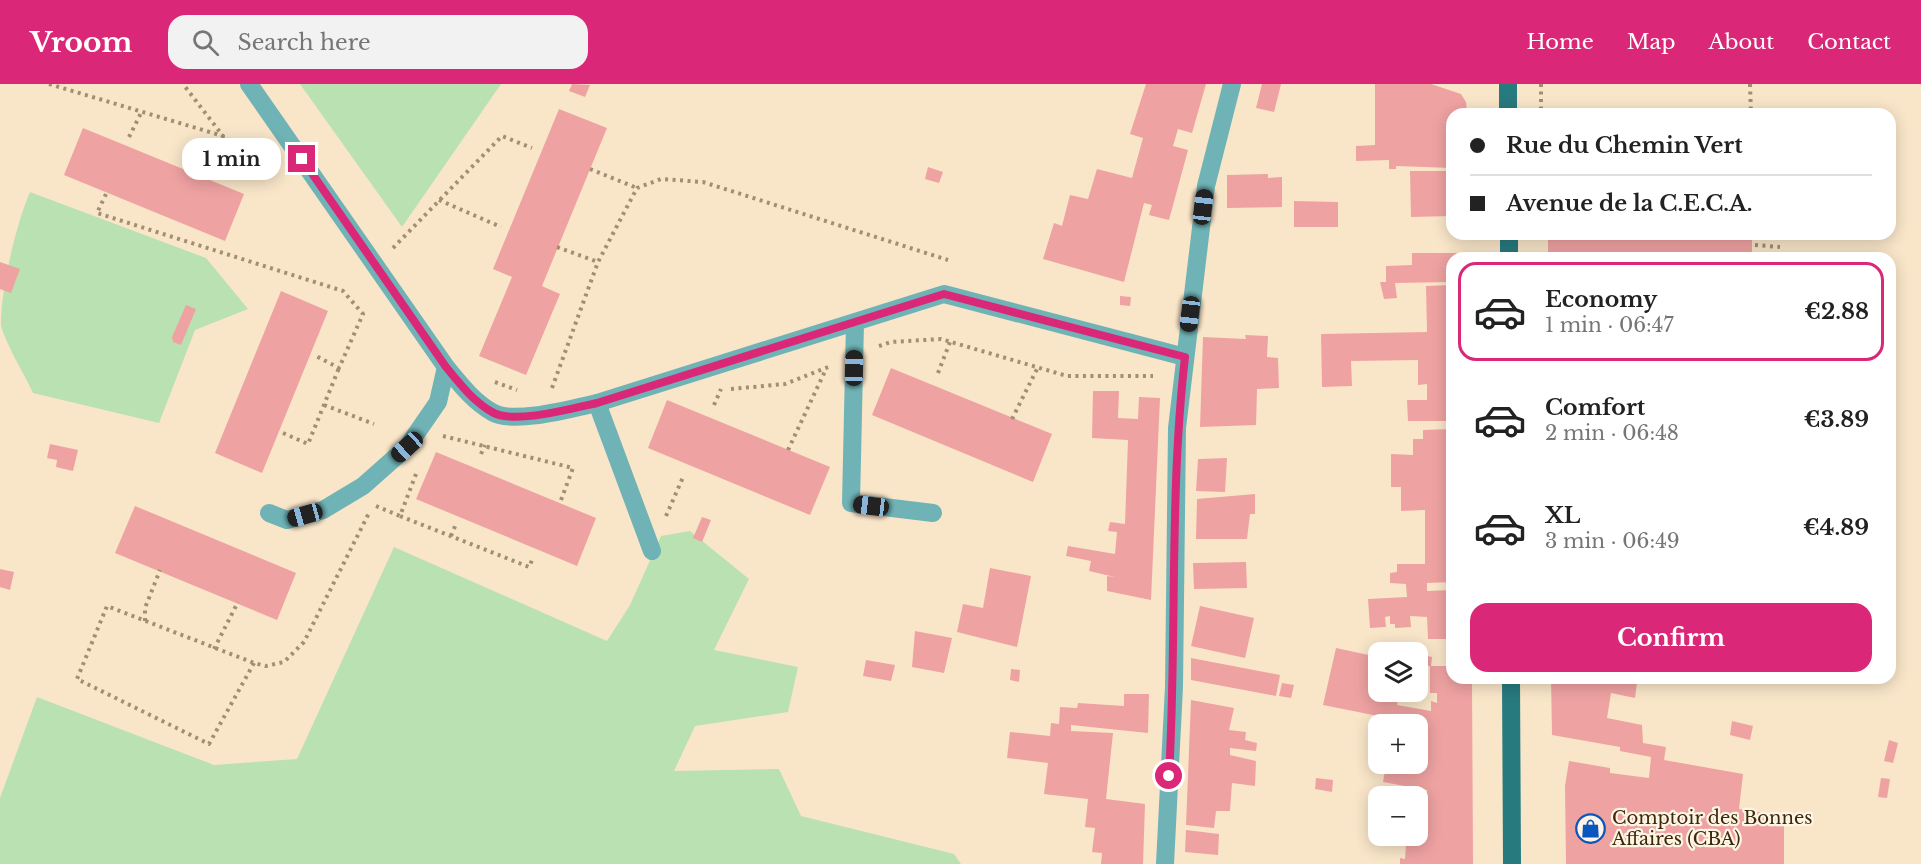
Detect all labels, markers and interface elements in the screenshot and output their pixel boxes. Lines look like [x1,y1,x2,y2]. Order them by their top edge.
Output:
search box [168,15,588,69]
text: Vroom [30,25,132,60]
icon: search [189,26,222,59]
text: Search here [237,29,371,56]
text: Home [1527,29,1594,55]
text: Map [1627,29,1675,55]
text: About [1708,29,1774,55]
text: Contact [1807,29,1891,55]
text: Rue du Chemin Vert [1506,132,1743,159]
callout: 1 min [182,138,281,180]
route end [288,145,315,172]
text: 1 min [203,147,260,171]
car [1192,188,1214,226]
text: Avenue de la C.E.C.A. [1506,190,1753,217]
icon: car [1473,285,1527,339]
text: Economy [1545,286,1657,313]
car [1179,295,1201,333]
text: €2.88 [1804,298,1869,325]
text: 1 min · 06:47 [1545,313,1673,337]
car [845,350,863,386]
icon: car [1473,393,1527,447]
text: Comfort [1545,394,1645,421]
text: €3.89 [1804,406,1869,433]
text: 2 min · 06:48 [1545,421,1679,445]
car [388,428,426,466]
car [852,495,890,517]
car [285,501,325,529]
icon: car [1473,501,1527,555]
text: XL [1545,502,1580,529]
text: €4.89 [1803,514,1869,541]
text: 3 min · 06:49 [1545,529,1680,553]
button: Confirm [1470,603,1872,672]
map controls [1368,642,1428,846]
button: layers [1368,642,1428,702]
button: + [1368,714,1428,774]
route start [1155,762,1182,789]
button: − [1368,786,1428,846]
place label: Comptoir des Bonnes Affaires (CBA) [1611,807,1812,850]
shop icon: Comptoir des Bonnes Affaires (CBA) [1575,812,1607,844]

